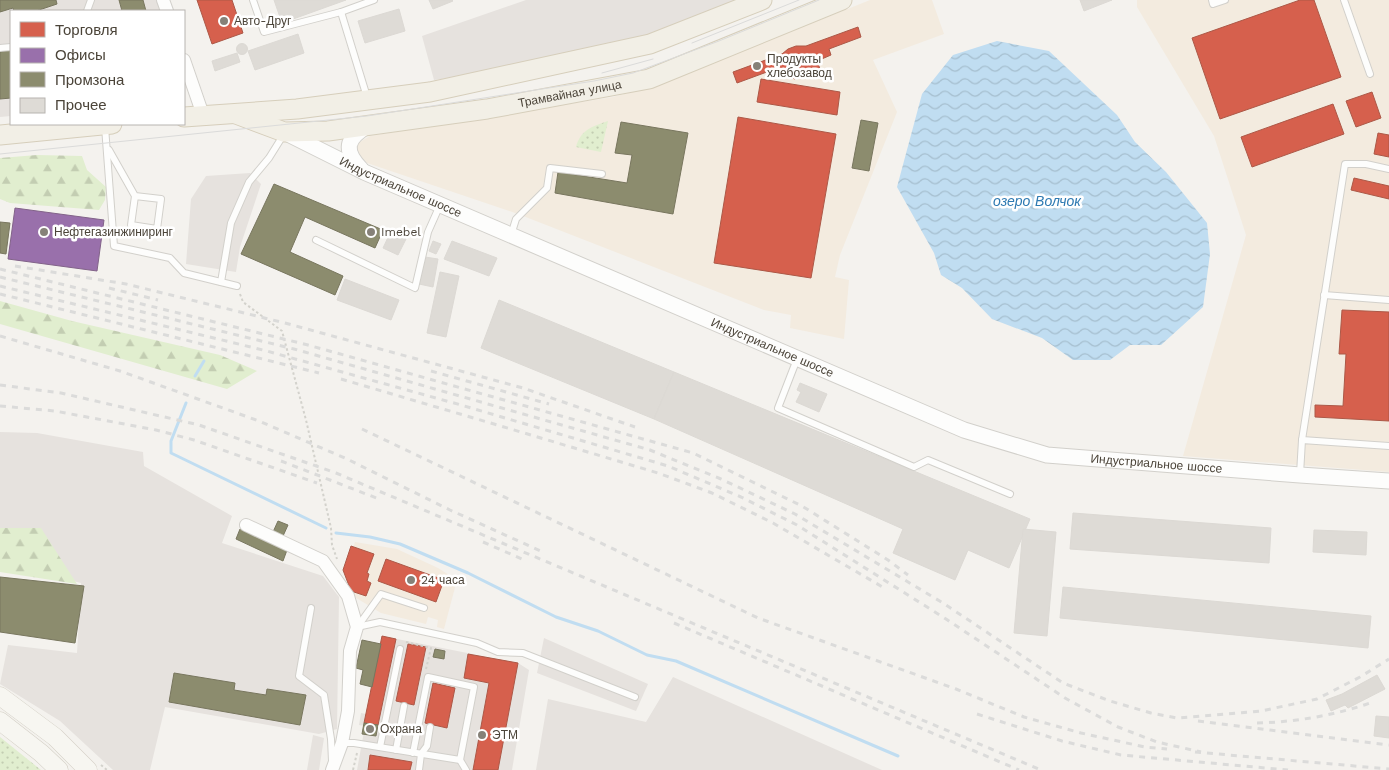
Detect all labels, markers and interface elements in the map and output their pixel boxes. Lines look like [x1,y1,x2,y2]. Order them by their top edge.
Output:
legend [10,10,185,125]
place label: Авто-Друг [234,14,292,28]
marker: Авто-Друг [218,15,230,27]
text: Торговля [55,21,118,39]
text: Офисы [55,46,106,64]
place label: Продукты хлебозавод [767,52,832,80]
marker: Продукты хлебозавод [751,60,763,72]
text: Промзона [55,71,125,89]
street label: Трамвайная улица [517,77,623,110]
text: Прочее [55,96,107,114]
street label: Индустриальное шоссе [337,154,464,220]
water label: озеро Волчок [993,193,1082,209]
place label: Нефтегазинжиниринг [54,225,174,239]
place label: Imebel [381,225,421,239]
marker: Нефтегазинжиниринг [38,226,50,238]
marker: Imebel [365,226,377,238]
street label: Индустриальное шоссе [709,315,836,380]
street label: Индустриальное шоссе [1090,451,1223,476]
place label: 24 часа [421,573,465,587]
marker: 24 часа [405,574,417,586]
place label: Охрана [380,722,422,736]
marker: Охрана [364,723,376,735]
place label: ЭТМ [492,728,518,742]
marker: ЭТМ [476,729,488,741]

